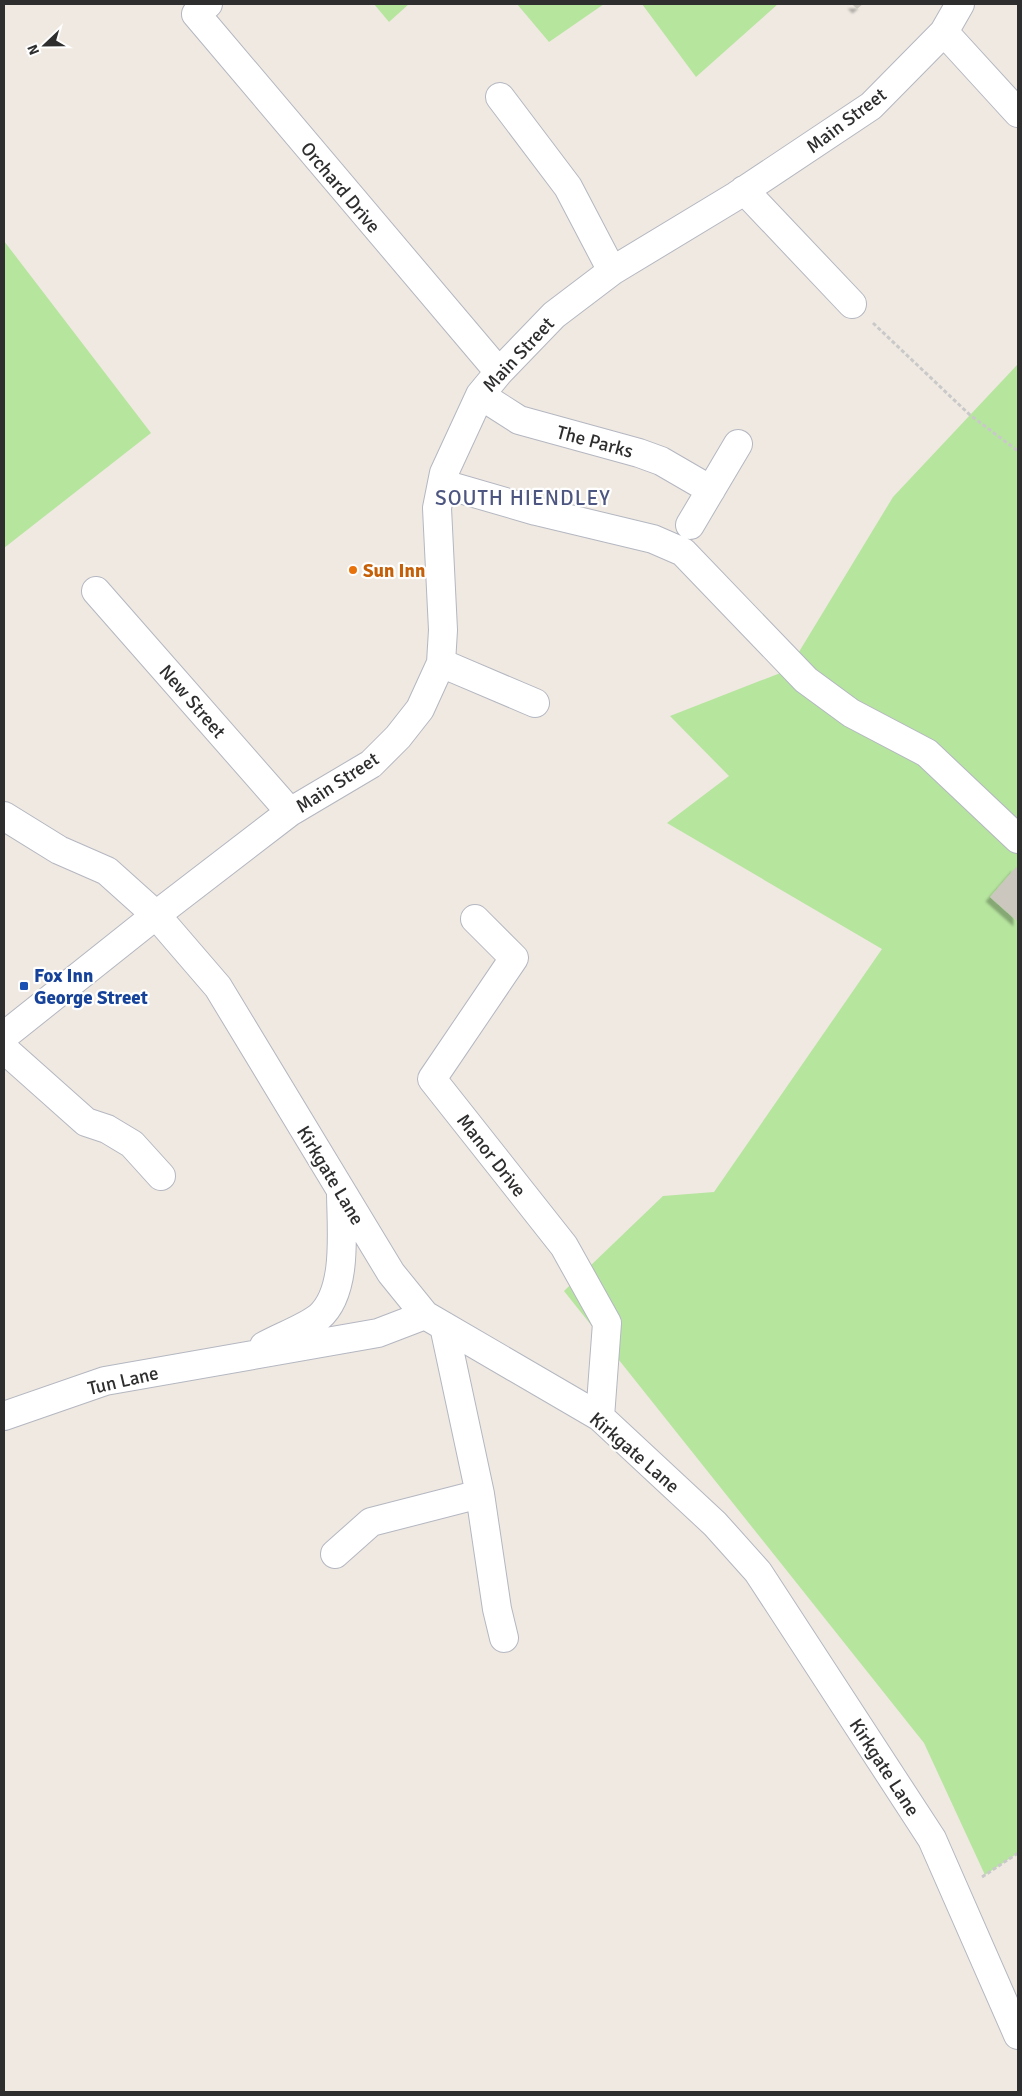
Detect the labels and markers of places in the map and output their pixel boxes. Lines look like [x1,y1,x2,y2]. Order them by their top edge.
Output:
place label: Sun Inn [363,559,425,583]
marker: Sun Inn [347,564,359,576]
place label: Fox Inn George Street [34,964,148,1010]
marker: Fox Inn George Street [18,980,30,992]

